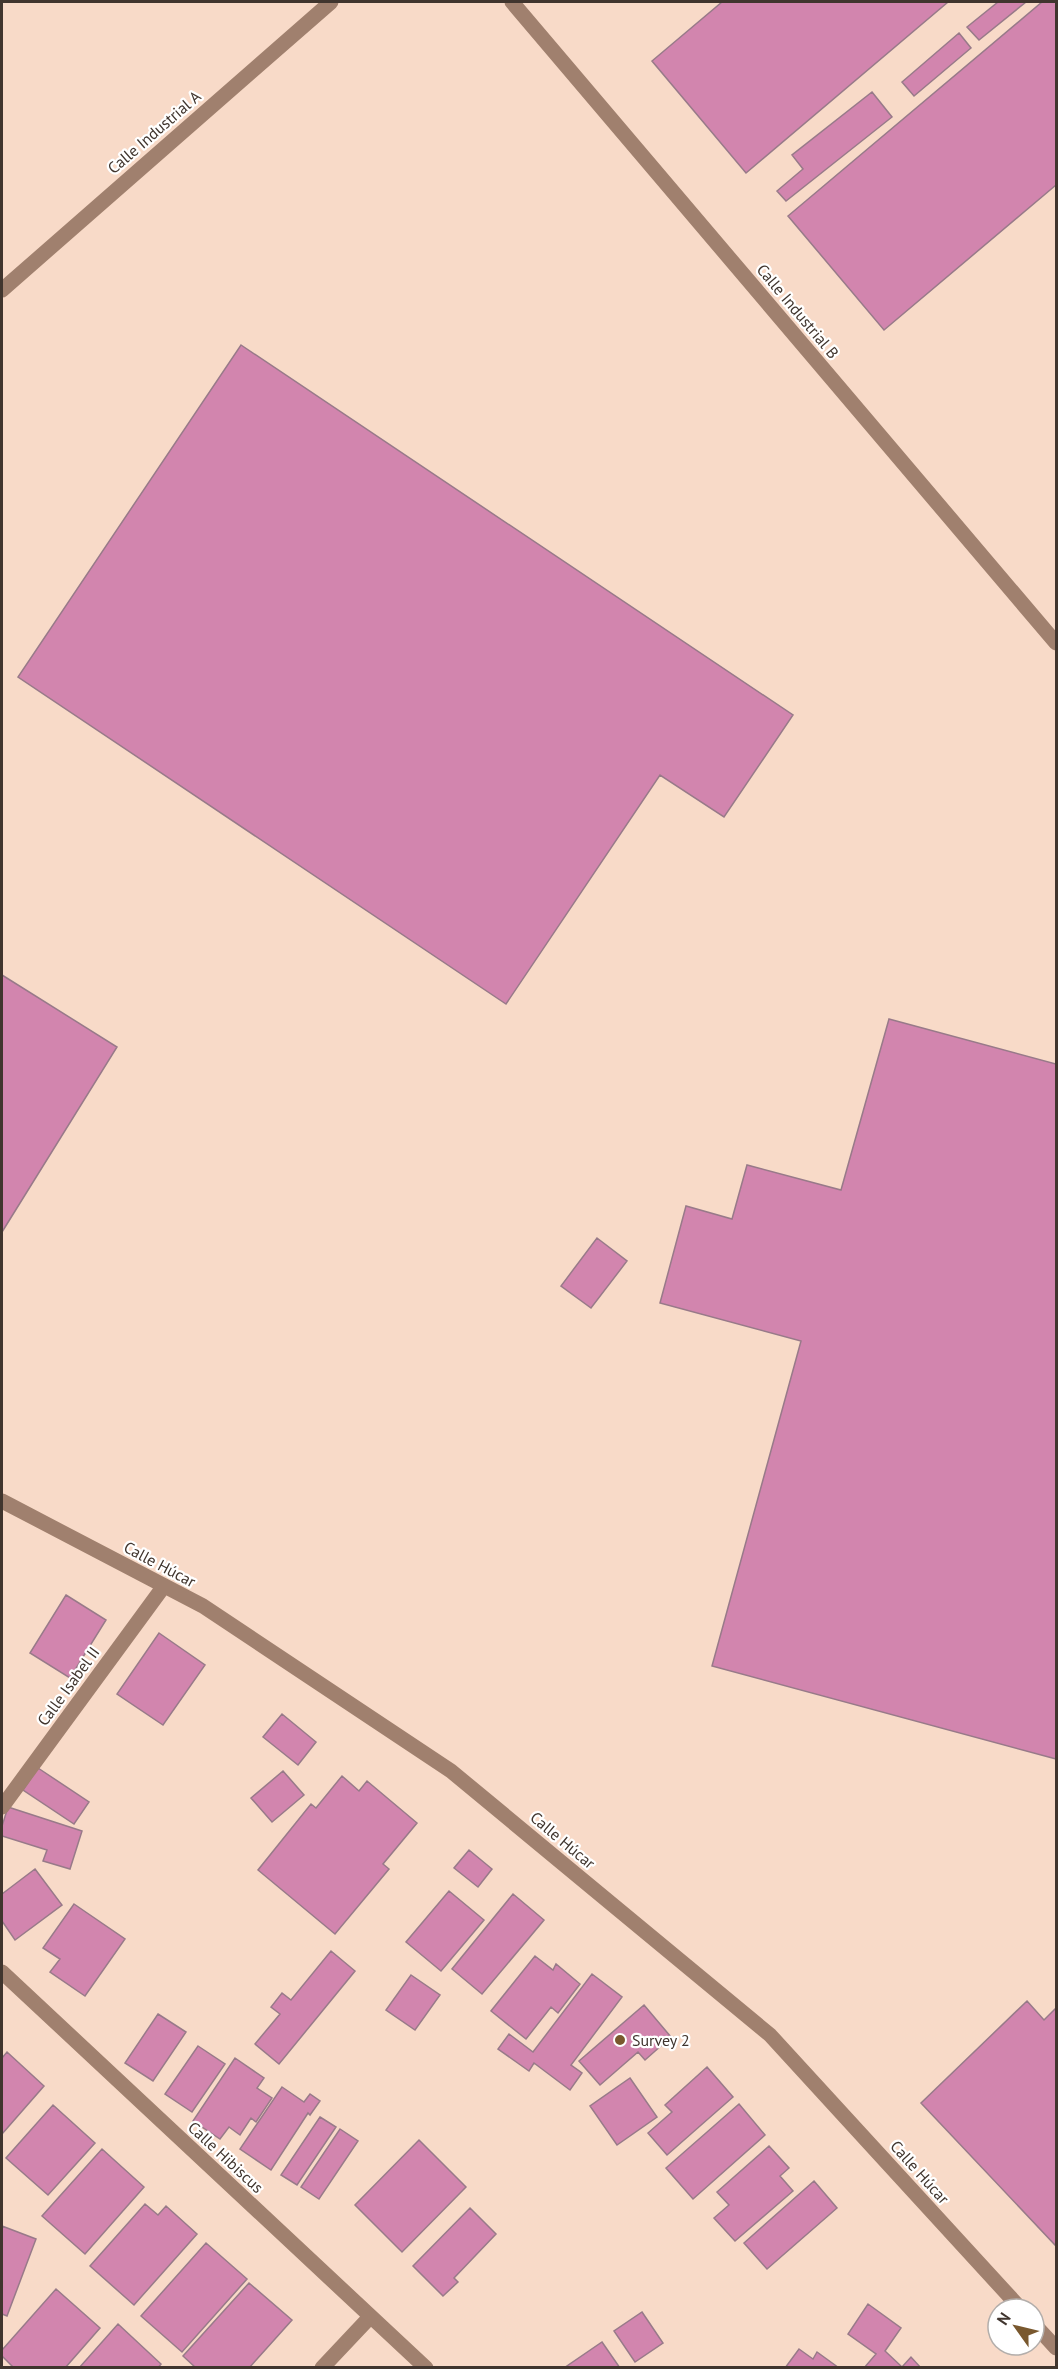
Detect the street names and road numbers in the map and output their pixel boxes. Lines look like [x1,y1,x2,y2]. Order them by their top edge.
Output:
street label: Calle Industrial A [103,86,205,178]
street label: Calle Industrial B [753,260,843,362]
street label: Calle Húcar [121,1537,200,1592]
street label: Calle Isabel II [33,1643,103,1729]
street label: Calle Húcar [526,1807,600,1873]
street label: Calle Hibiscus [184,2117,268,2197]
street label: Calle Húcar [886,2136,954,2208]

